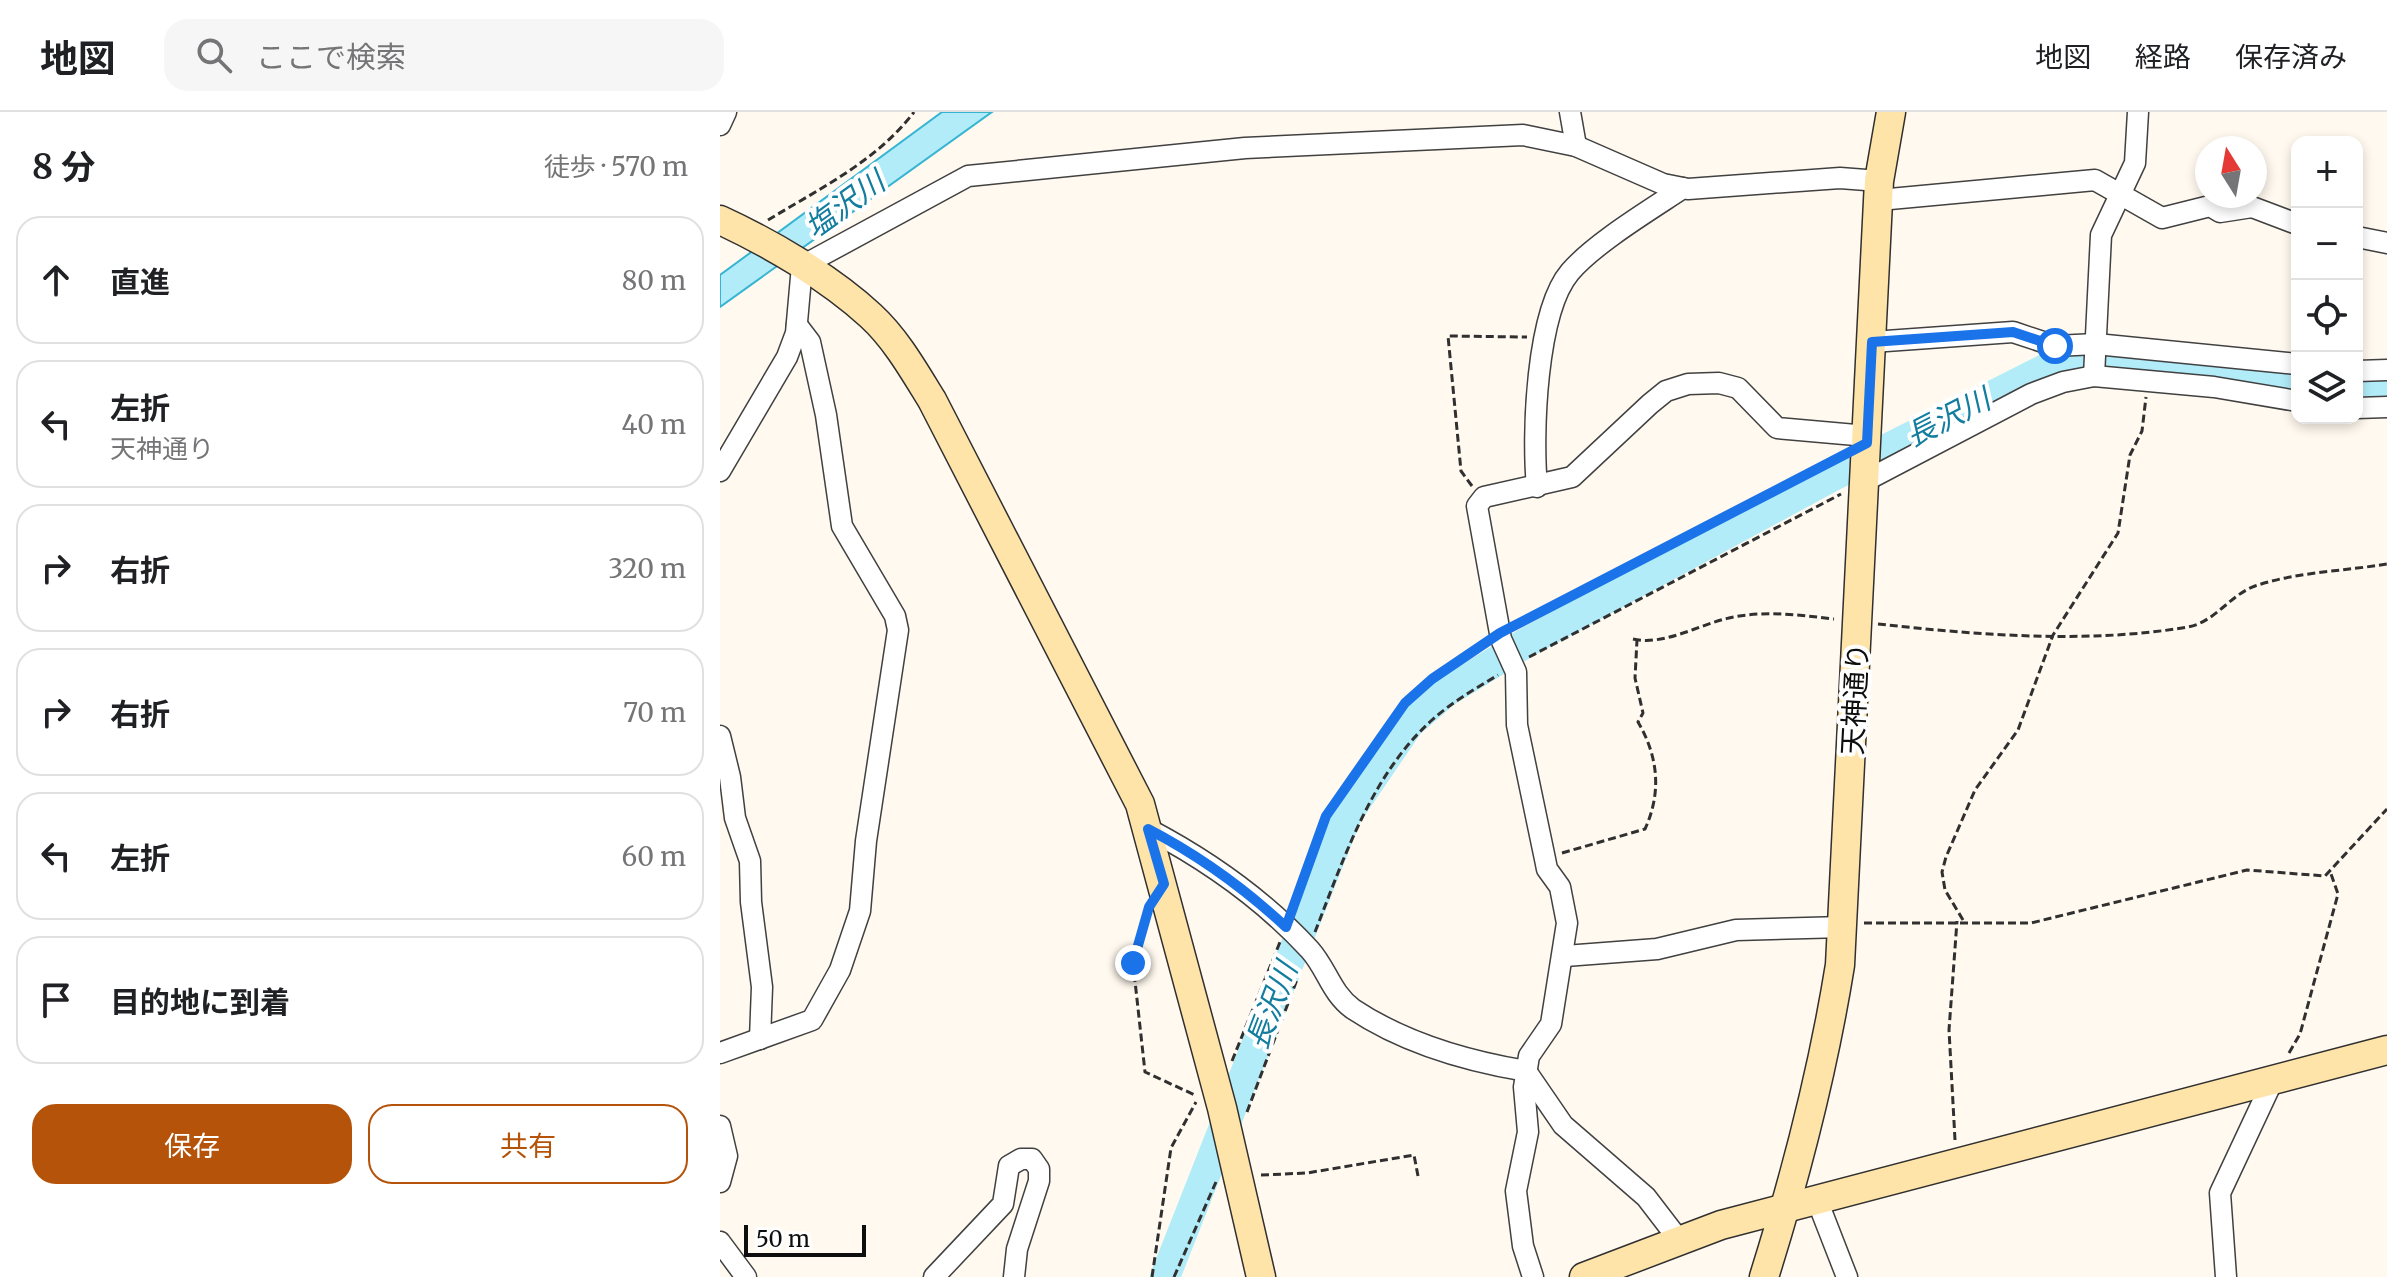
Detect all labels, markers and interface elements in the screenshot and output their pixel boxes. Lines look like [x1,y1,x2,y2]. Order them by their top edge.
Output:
search box [164,19,724,91]
icon: search [192,33,236,77]
text: 地図 [40,35,116,82]
text: ここで検索 [256,38,406,76]
text: 地図 [2035,39,2091,75]
text: 経路 [2135,39,2191,75]
text: 保存済み [2235,39,2347,75]
north arrow [2195,136,2267,208]
map controls [2291,136,2363,424]
button: + [2291,136,2363,208]
text: 8 分 [32,146,95,188]
text: 徒歩 · 570 m [544,150,688,183]
water label: 塩沢川 [797,161,894,246]
button: − [2291,208,2363,280]
icon: ahead [34,258,78,302]
text: 直進 [110,263,170,301]
text: 80 m [622,264,686,297]
button: locate [2291,280,2363,352]
route start [2037,328,2073,364]
button: layers [2291,352,2363,424]
water label: 長沢川 [1899,378,1999,454]
text: 左折 [110,389,170,427]
icon: left [34,402,78,446]
text: 40 m [622,408,686,441]
text: 天神通り [110,432,214,465]
icon: right [34,546,78,590]
text: 右折 [110,551,170,589]
text: 320 m [608,552,686,585]
street label: 天神通り [1834,642,1876,756]
icon: right [34,690,78,734]
text: 右折 [110,695,170,733]
text: 70 m [623,696,686,729]
icon: left [34,834,78,878]
text: 左折 [110,839,170,877]
text: 60 m [622,840,686,873]
route end [1115,945,1151,981]
water label: 長沢川 [1237,954,1306,1054]
icon: arrive [34,978,78,1022]
text: 目的地に到着 [110,983,290,1021]
button: 保存 [32,1104,352,1184]
button: 共有 [368,1104,688,1184]
scale bar [744,1221,866,1257]
text: 50 m [756,1225,810,1253]

